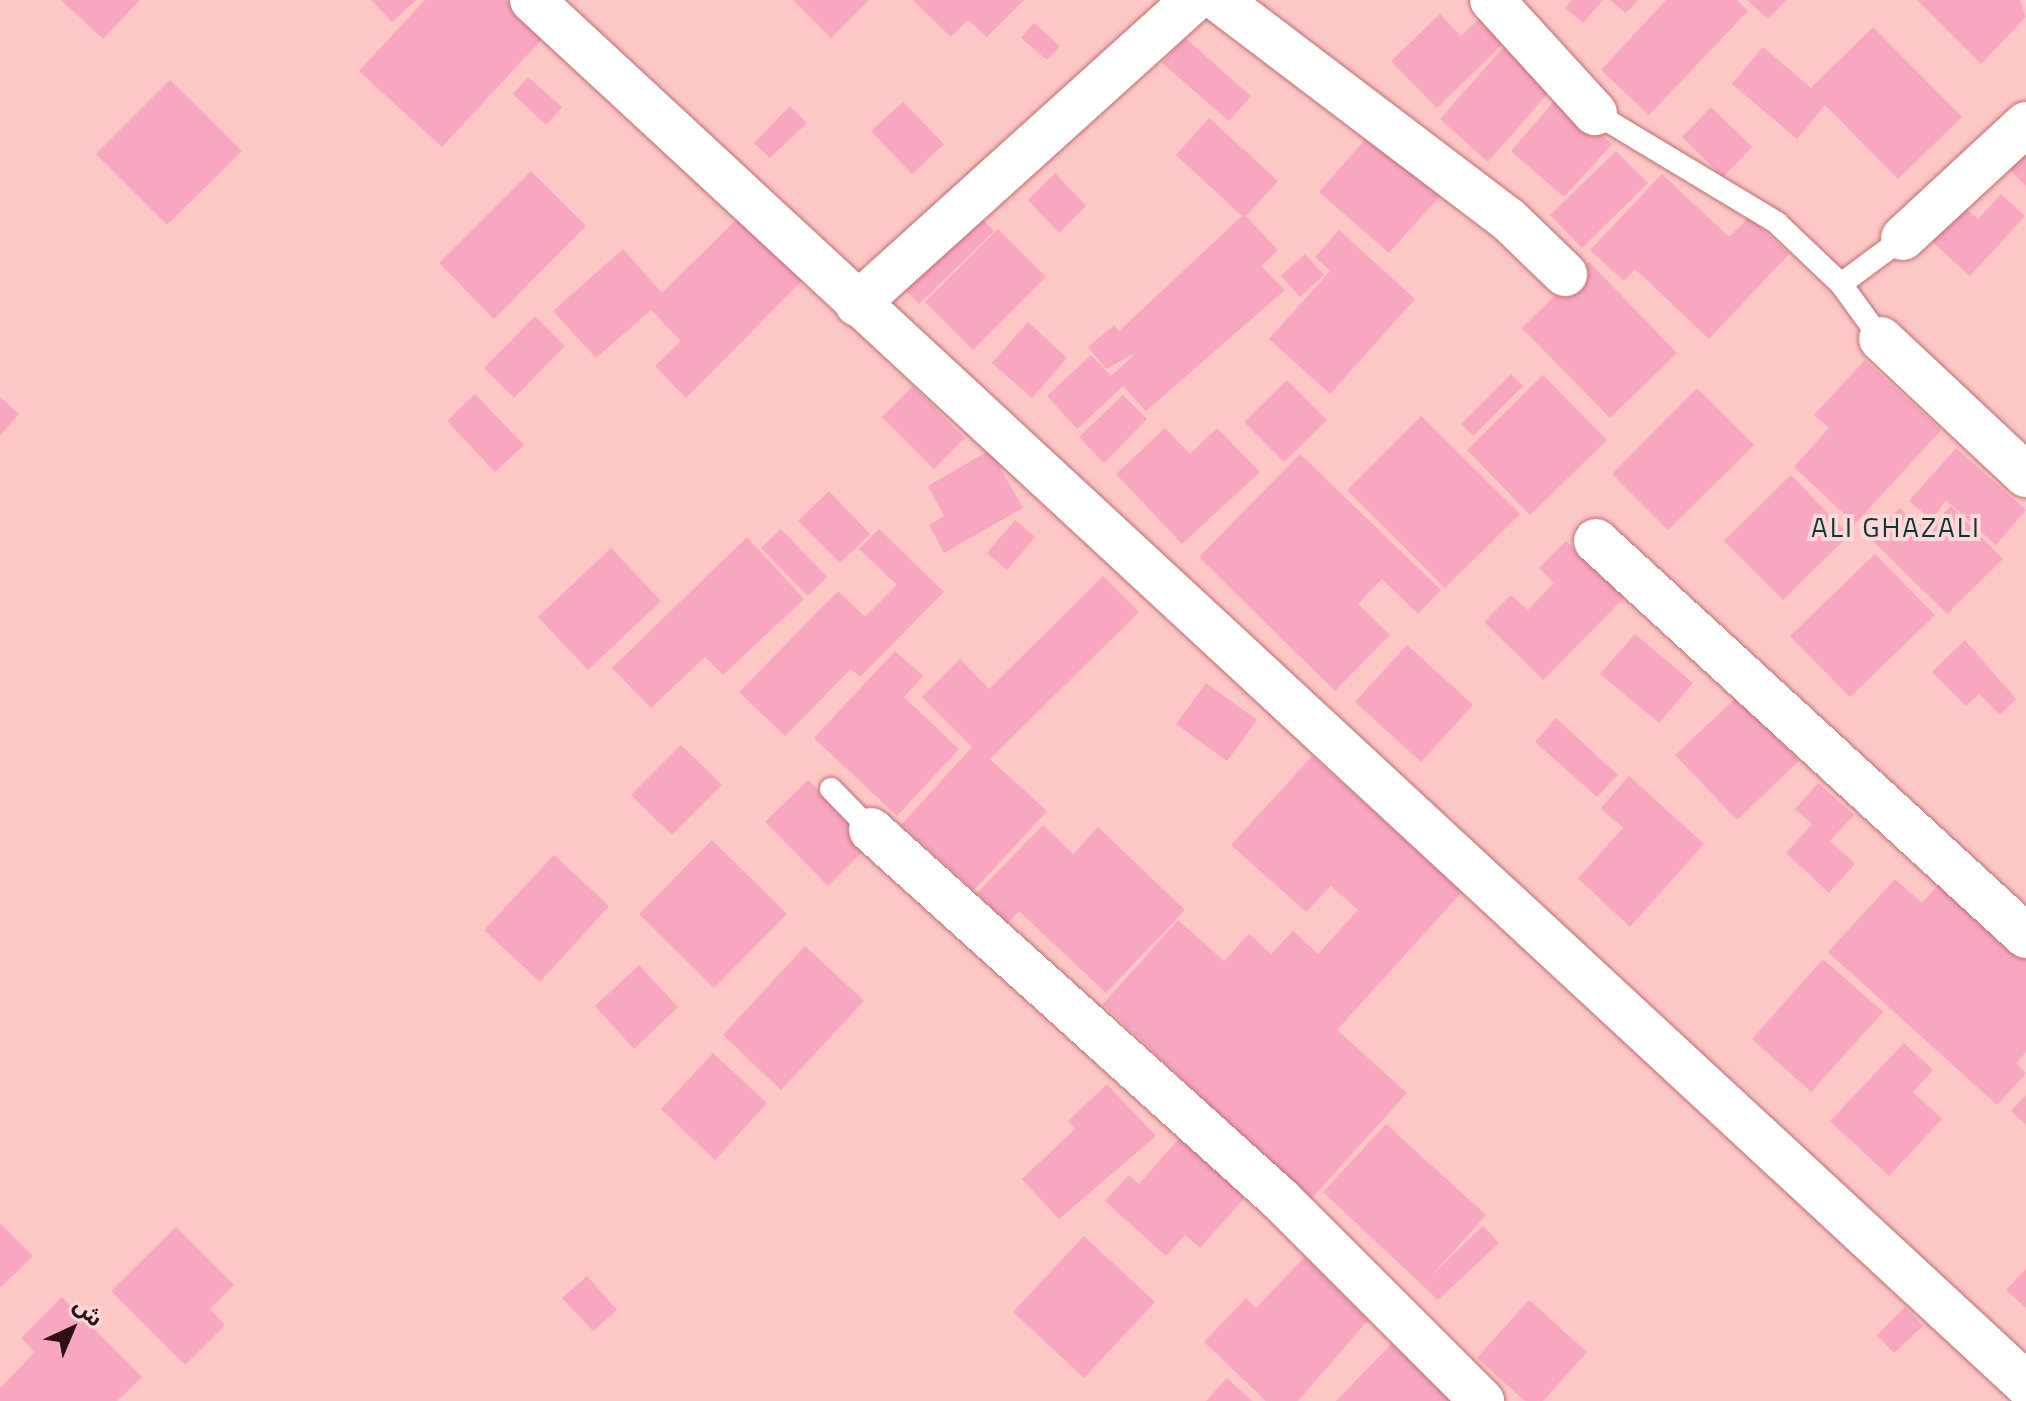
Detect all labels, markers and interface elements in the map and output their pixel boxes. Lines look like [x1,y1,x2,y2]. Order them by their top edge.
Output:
district label: ALI GHAZALI [1811,510,1981,544]
north arrow [32,1289,112,1369]
text: ش [66,1289,111,1334]

